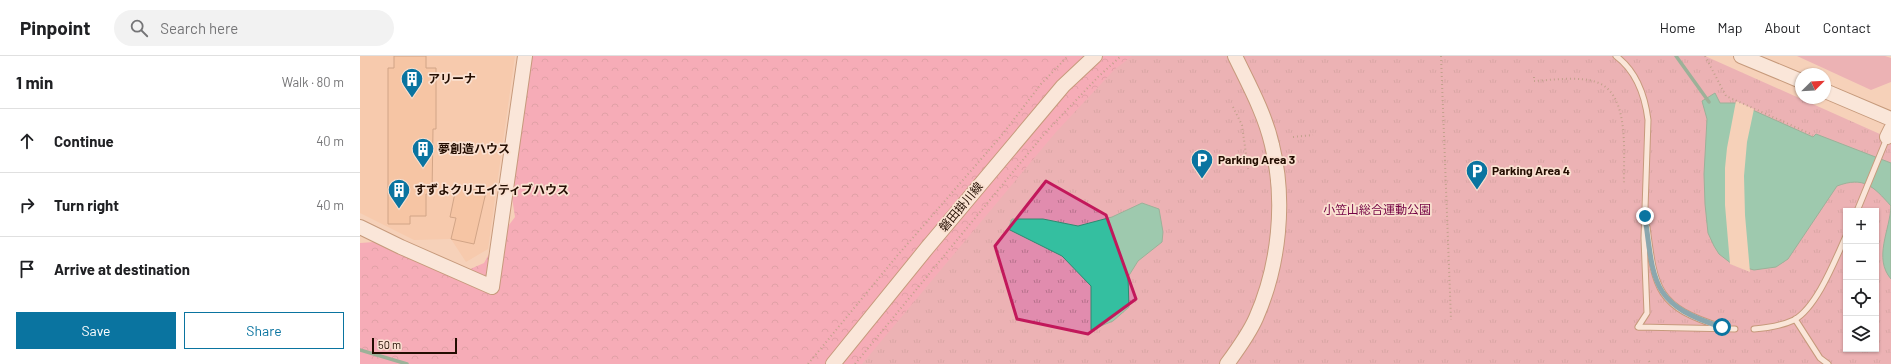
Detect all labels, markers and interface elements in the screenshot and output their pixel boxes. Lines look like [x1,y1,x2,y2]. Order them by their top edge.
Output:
search box [114,10,394,46]
text: Pinpoint [20,16,90,39]
icon: search [128,17,150,39]
text: Search here [160,19,238,37]
text: Home [1660,19,1696,36]
text: Map [1718,19,1742,36]
text: About [1764,19,1801,36]
text: Contact [1823,19,1871,36]
building icon: アリーナ [399,66,425,99]
north arrow [1795,68,1831,104]
place label: アリーナ [428,71,476,85]
text: 1 min [16,72,53,92]
text: Walk · 80 m [282,74,344,90]
icon: ahead [16,130,38,152]
text: Continue [54,132,114,150]
text: 40 m [316,133,344,149]
building icon: 夢創造ハウス [410,136,436,169]
place label: 夢創造ハウス [438,141,510,155]
parking icon: Parking Area 3 [1189,147,1215,180]
place label: Parking Area 3 [1218,152,1295,166]
parking icon: Parking Area 4 [1464,158,1490,191]
place label: Parking Area 4 [1492,163,1570,177]
building icon: すずよクリエイティブハウス [386,177,412,210]
street label: 磐田掛川線 [936,179,985,234]
place label: すずよクリエイティブハウス [414,182,569,196]
icon: right [16,194,38,216]
text: Turn right [54,196,119,214]
text: 40 m [316,197,344,213]
park label: 小笠山総合運動公園 [1323,202,1431,216]
route end [1636,207,1654,225]
map controls [1843,208,1879,352]
button: + [1843,208,1879,244]
button: − [1843,244,1879,280]
icon: arrive [16,258,38,280]
text: Arrive at destination [54,260,190,278]
button: locate [1843,280,1879,316]
button: Save [16,312,176,349]
button: Share [184,312,344,349]
button: layers [1843,316,1879,352]
route start [1713,318,1731,336]
scale bar [372,336,457,355]
text: 50 m [378,338,401,351]

